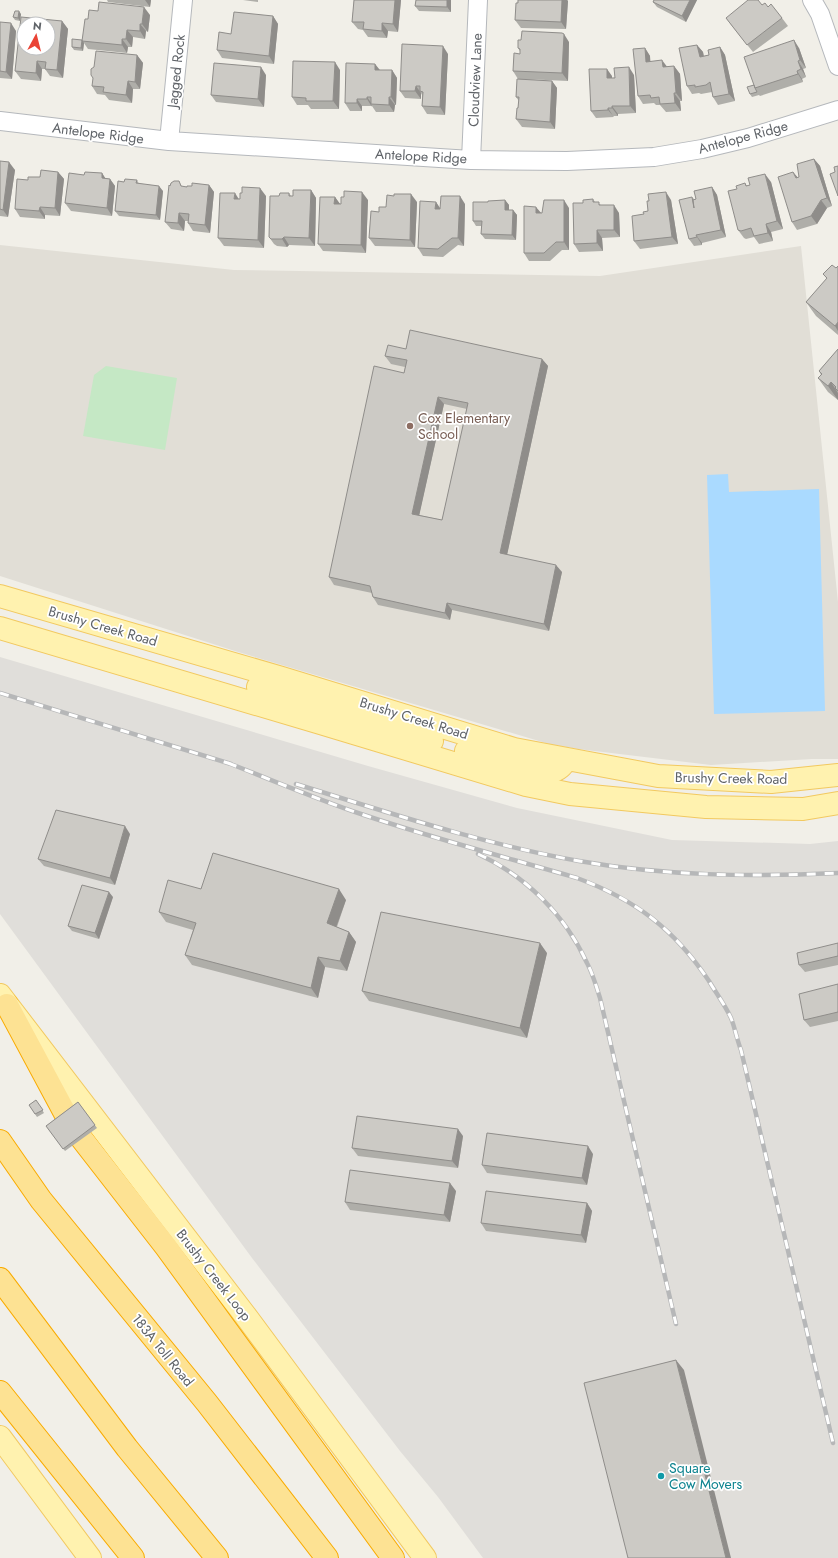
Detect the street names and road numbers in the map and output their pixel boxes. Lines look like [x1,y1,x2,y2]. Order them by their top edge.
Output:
street label: Jagged Rock [162,32,190,111]
street label: Cloudview Lane [463,33,487,127]
street label: Antelope Ridge [696,115,790,159]
street label: Antelope Ridge [51,117,145,149]
street label: Antelope Ridge [375,144,467,168]
street label: Brushy Creek Road [46,601,160,651]
street label: Brushy Creek Road [357,692,471,744]
street label: Brushy Creek Road [675,767,787,789]
street label: Brushy Creek Loop [172,1225,256,1325]
street label: 183A Toll Road [127,1309,199,1391]

